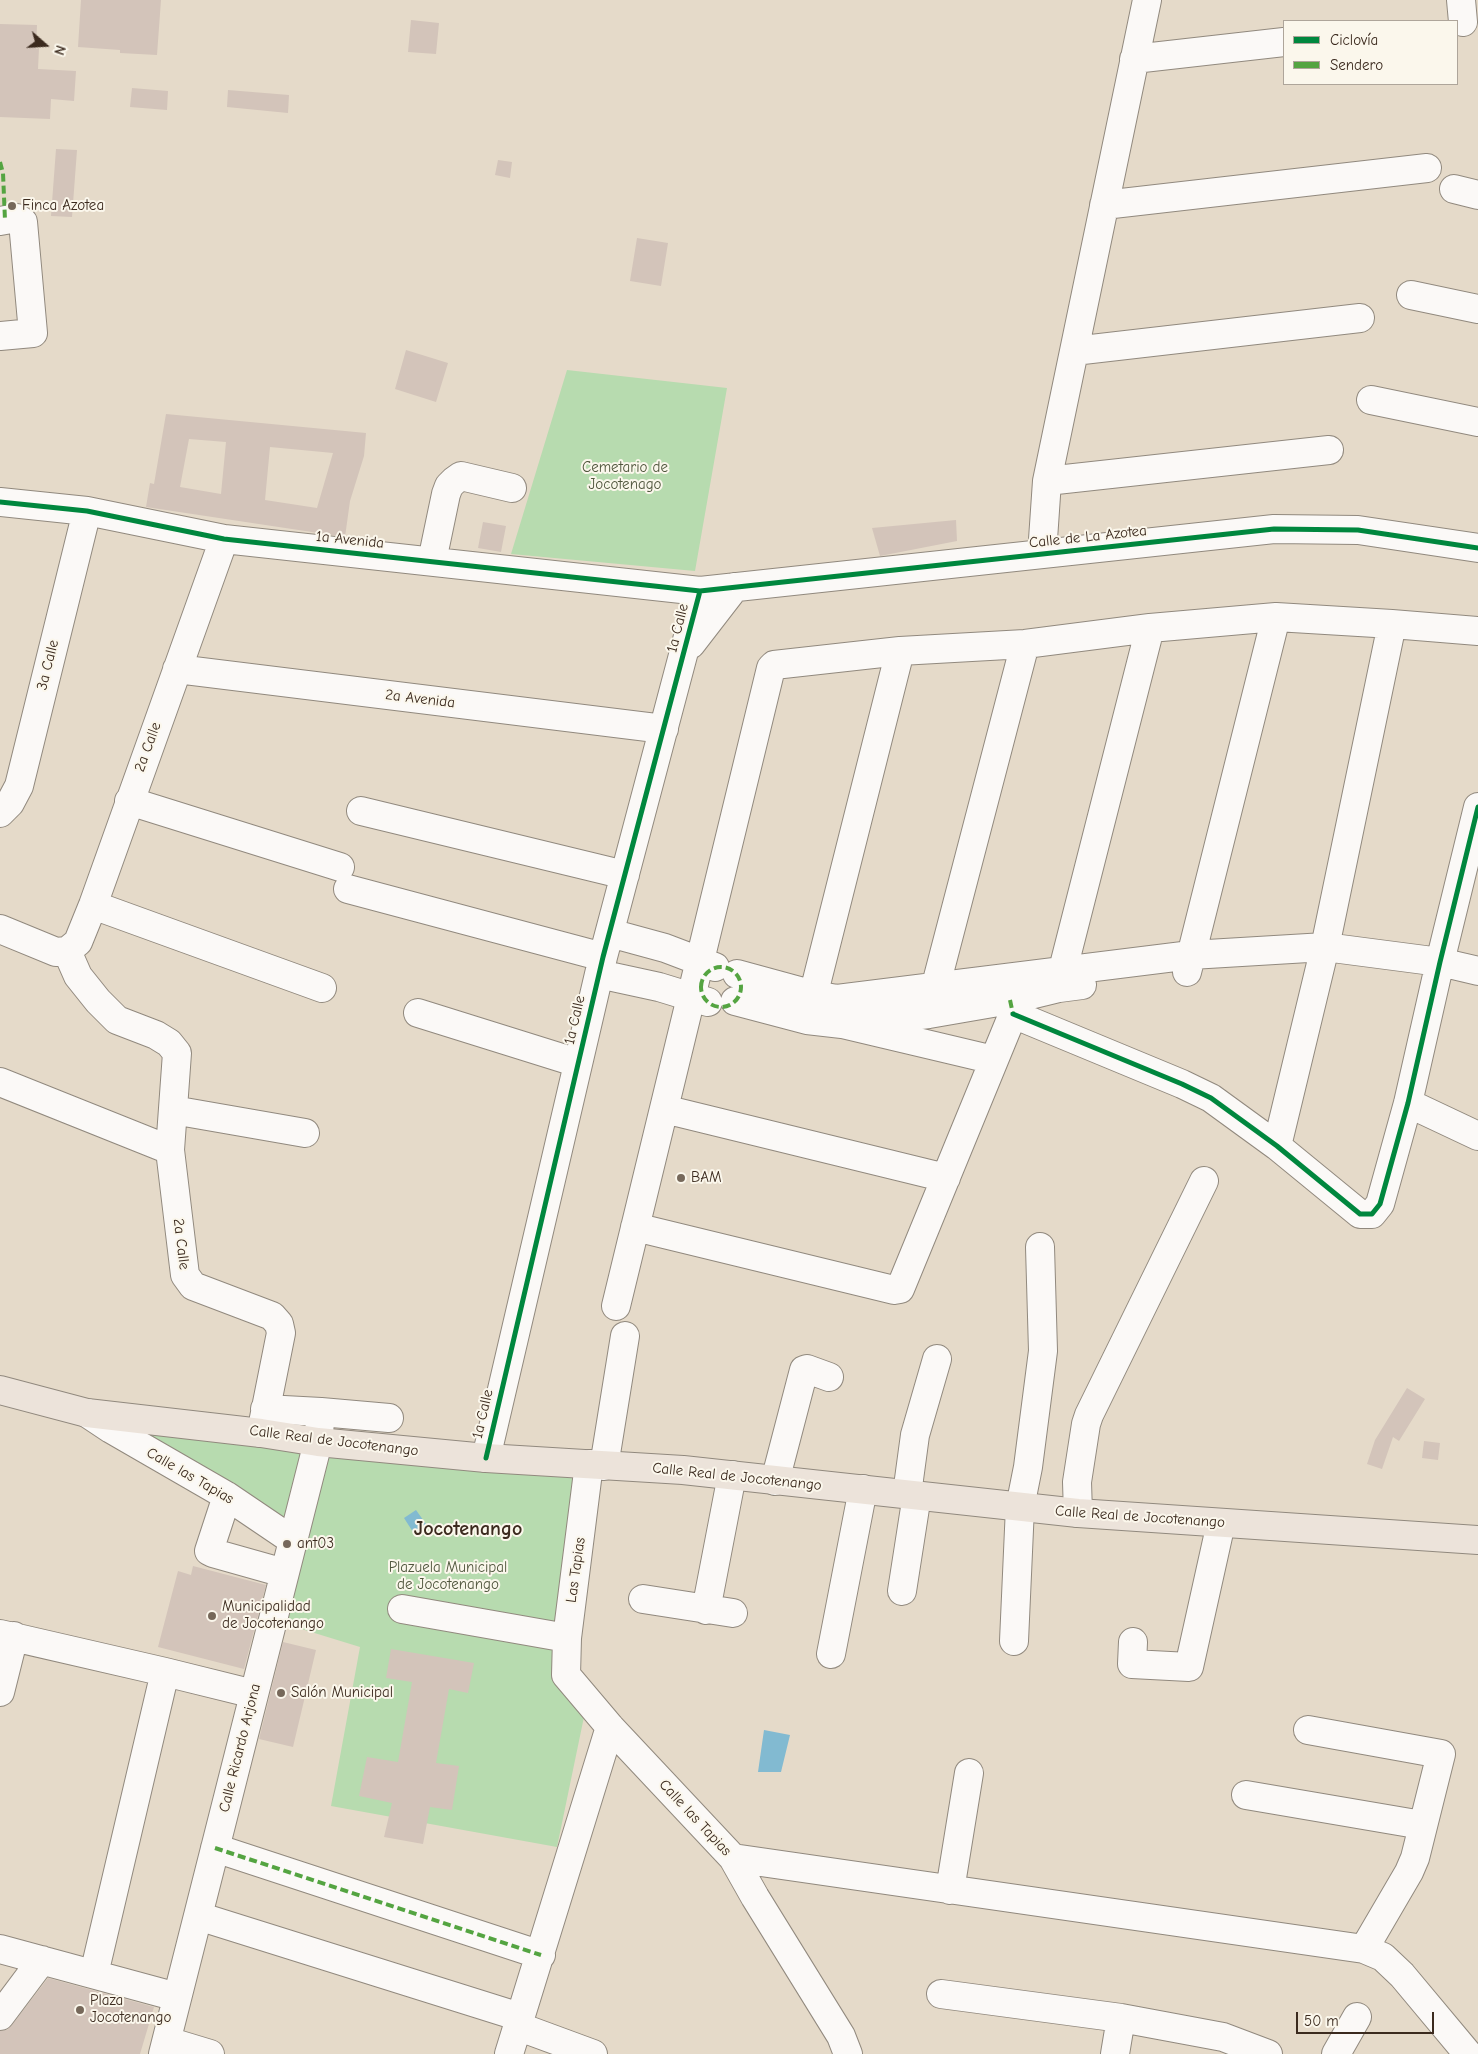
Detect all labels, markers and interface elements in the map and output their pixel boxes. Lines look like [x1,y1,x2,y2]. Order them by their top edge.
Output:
north arrow [20,20,70,70]
legend [1283,20,1458,85]
text: Ciclovía [1330,31,1378,49]
text: N [50,43,69,57]
text: Sendero [1330,56,1383,74]
place label: Finca Azotea [22,197,104,215]
marker: Finca Azotea [6,200,18,212]
park label: Cemetario de Jocotenago [582,459,668,494]
street label: Calle de La Azotea [1028,522,1148,552]
street label: 1a Avenida [315,527,385,553]
street label: 1a Calle [663,602,693,654]
street label: 3a Calle [33,638,63,692]
street label: 2a Avenida [384,686,456,712]
street label: 2a Calle [131,720,165,774]
street label: 1a Calle [561,994,589,1046]
place label: BAM [691,1169,722,1187]
marker: BAM [675,1172,687,1184]
street label: 2a Calle [169,1217,193,1271]
street label: 1a Calle [469,1388,497,1440]
street label: Calle Real de Jocotenango [248,1422,420,1460]
street label: Calle las Tapias [143,1444,237,1508]
street label: Calle Real de Jocotenango [651,1459,823,1495]
street label: Calle Real de Jocotenango [1054,1502,1226,1532]
district label: Jocotenango [414,1517,522,1541]
place label: ant03 [297,1535,334,1553]
street label: Las Tapias [563,1536,589,1604]
marker: ant03 [281,1538,293,1550]
park label: Plazuela Municipal de Jocotenango [389,1559,507,1594]
place label: Municipalidad de Jocotenango [222,1598,324,1633]
marker: Municipalidad de Jocotenango [206,1610,218,1622]
street label: Calle Ricardo Arjona [215,1682,265,1814]
place label: Salón Municipal [291,1684,393,1702]
marker: Salón Municipal [275,1687,287,1699]
street label: Calle las Tapias [655,1776,735,1860]
place label: Plaza Jocotenango [90,1992,171,2027]
scale bar [1298,2002,1436,2034]
marker: Plaza Jocotenango [74,2004,86,2016]
text: 50 m [1304,2012,1339,2030]

